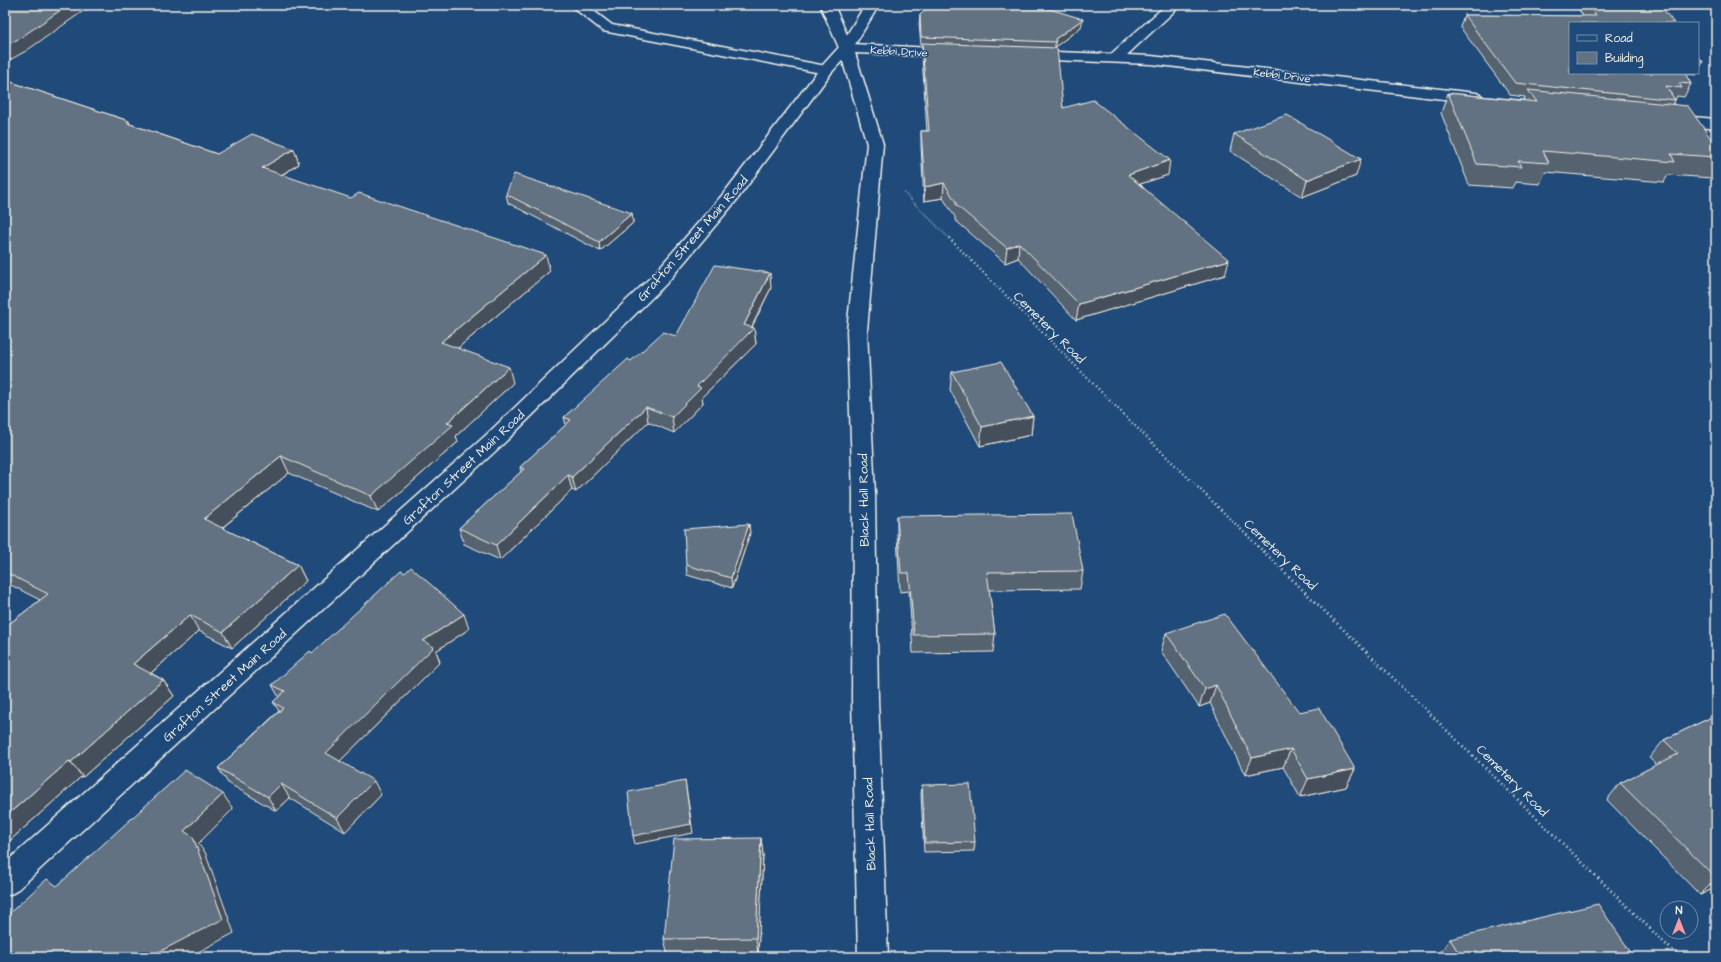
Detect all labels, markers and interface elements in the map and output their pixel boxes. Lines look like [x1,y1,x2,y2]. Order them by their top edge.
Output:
legend [1569,22,1699,74]
text: Road [1605,30,1633,47]
street label: Kebbi Drive [870,43,928,60]
text: Building [1605,50,1643,68]
street label: Kebbi Drive [1252,65,1311,86]
street label: Grafton Street Main Road [633,172,753,305]
street label: Cemetery Road [1009,288,1089,369]
street label: Grafton Street Main Road [399,406,529,529]
street label: Black Hall Road [854,453,874,547]
street label: Cemetery Road [1239,515,1321,595]
street label: Grafton Street Main Road [159,625,291,746]
street label: Cemetery Road [1472,741,1552,822]
street label: Black Hall Road [859,777,881,871]
north arrow [1659,900,1699,940]
text: N [1676,903,1683,918]

